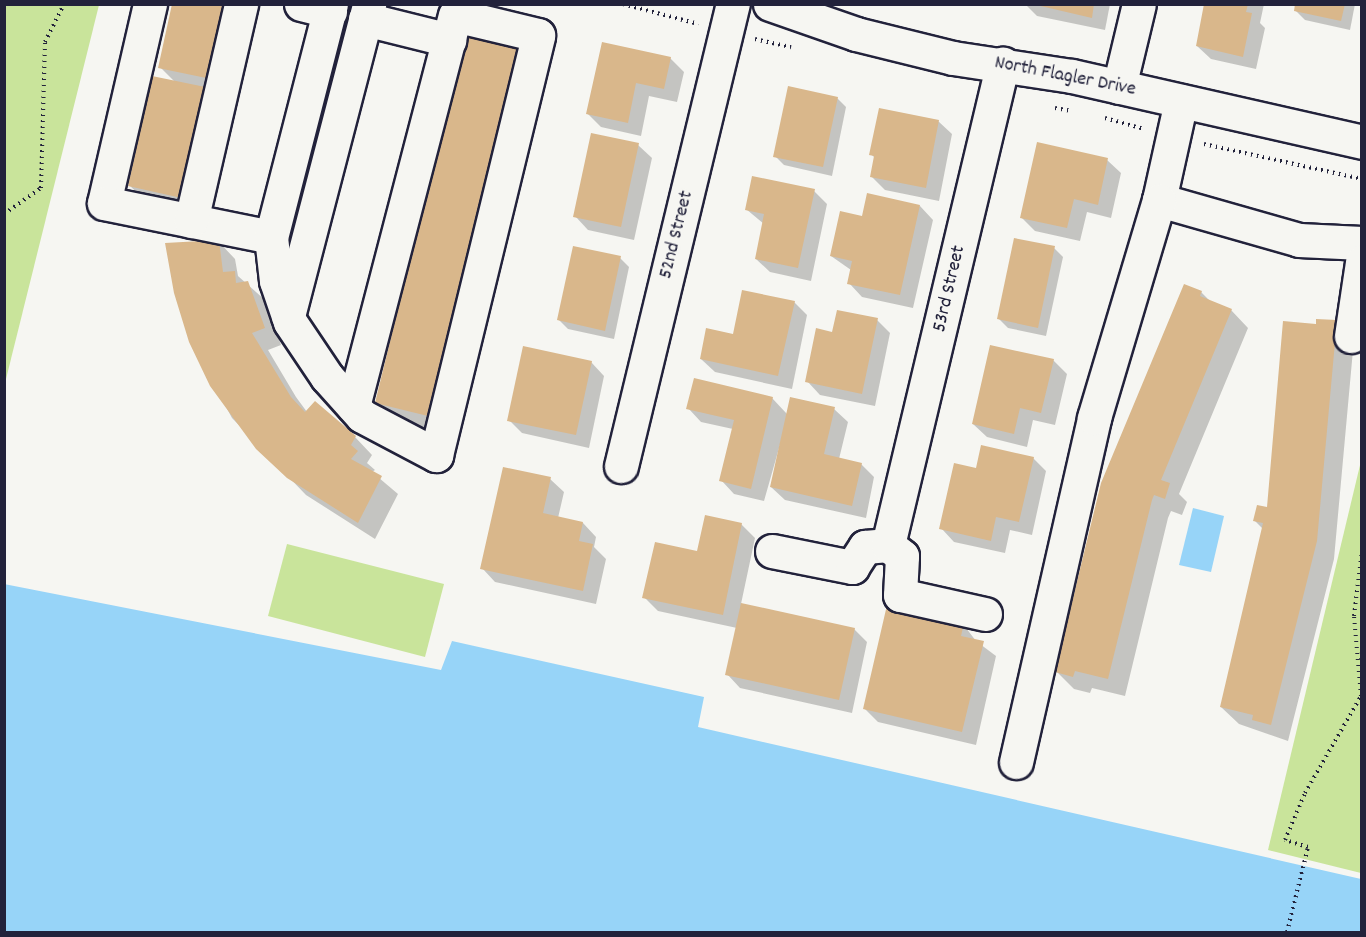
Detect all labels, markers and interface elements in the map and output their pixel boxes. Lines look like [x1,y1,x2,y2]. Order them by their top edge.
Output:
street label: North Flagler Drive [992,52,1138,102]
street label: 52nd Street [654,189,700,281]
street label: 53rd Street [928,243,972,335]

